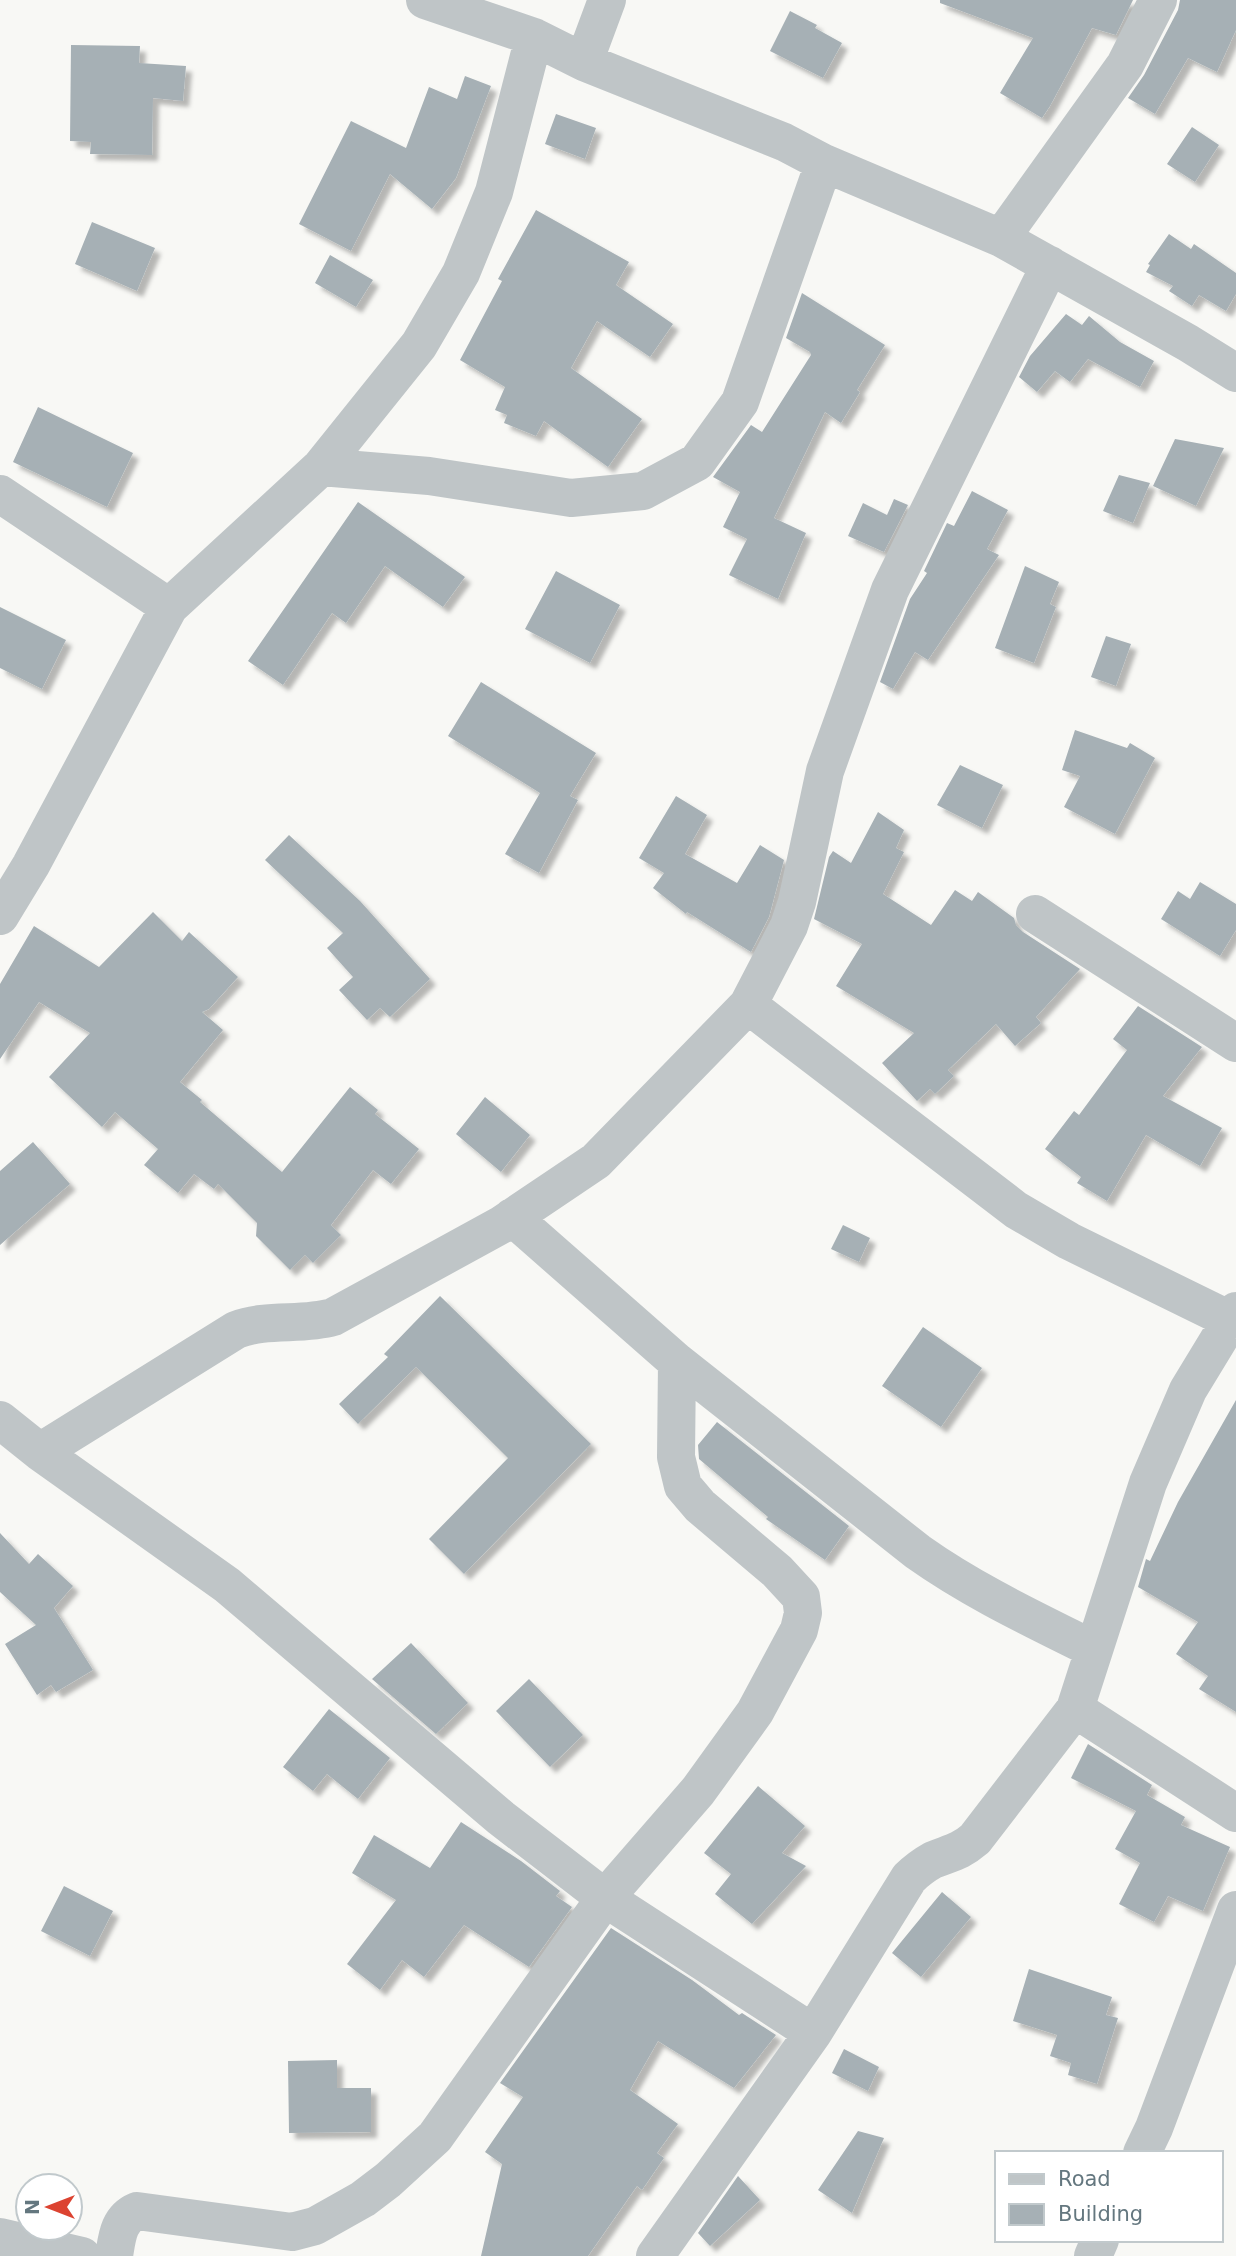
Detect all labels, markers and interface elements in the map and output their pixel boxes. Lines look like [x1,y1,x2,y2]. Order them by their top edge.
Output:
legend [995,2151,1222,2242]
text: Road [1058,2167,1111,2191]
north arrow [14,2172,84,2242]
text: N [21,2199,43,2215]
text: Building [1058,2202,1143,2226]

